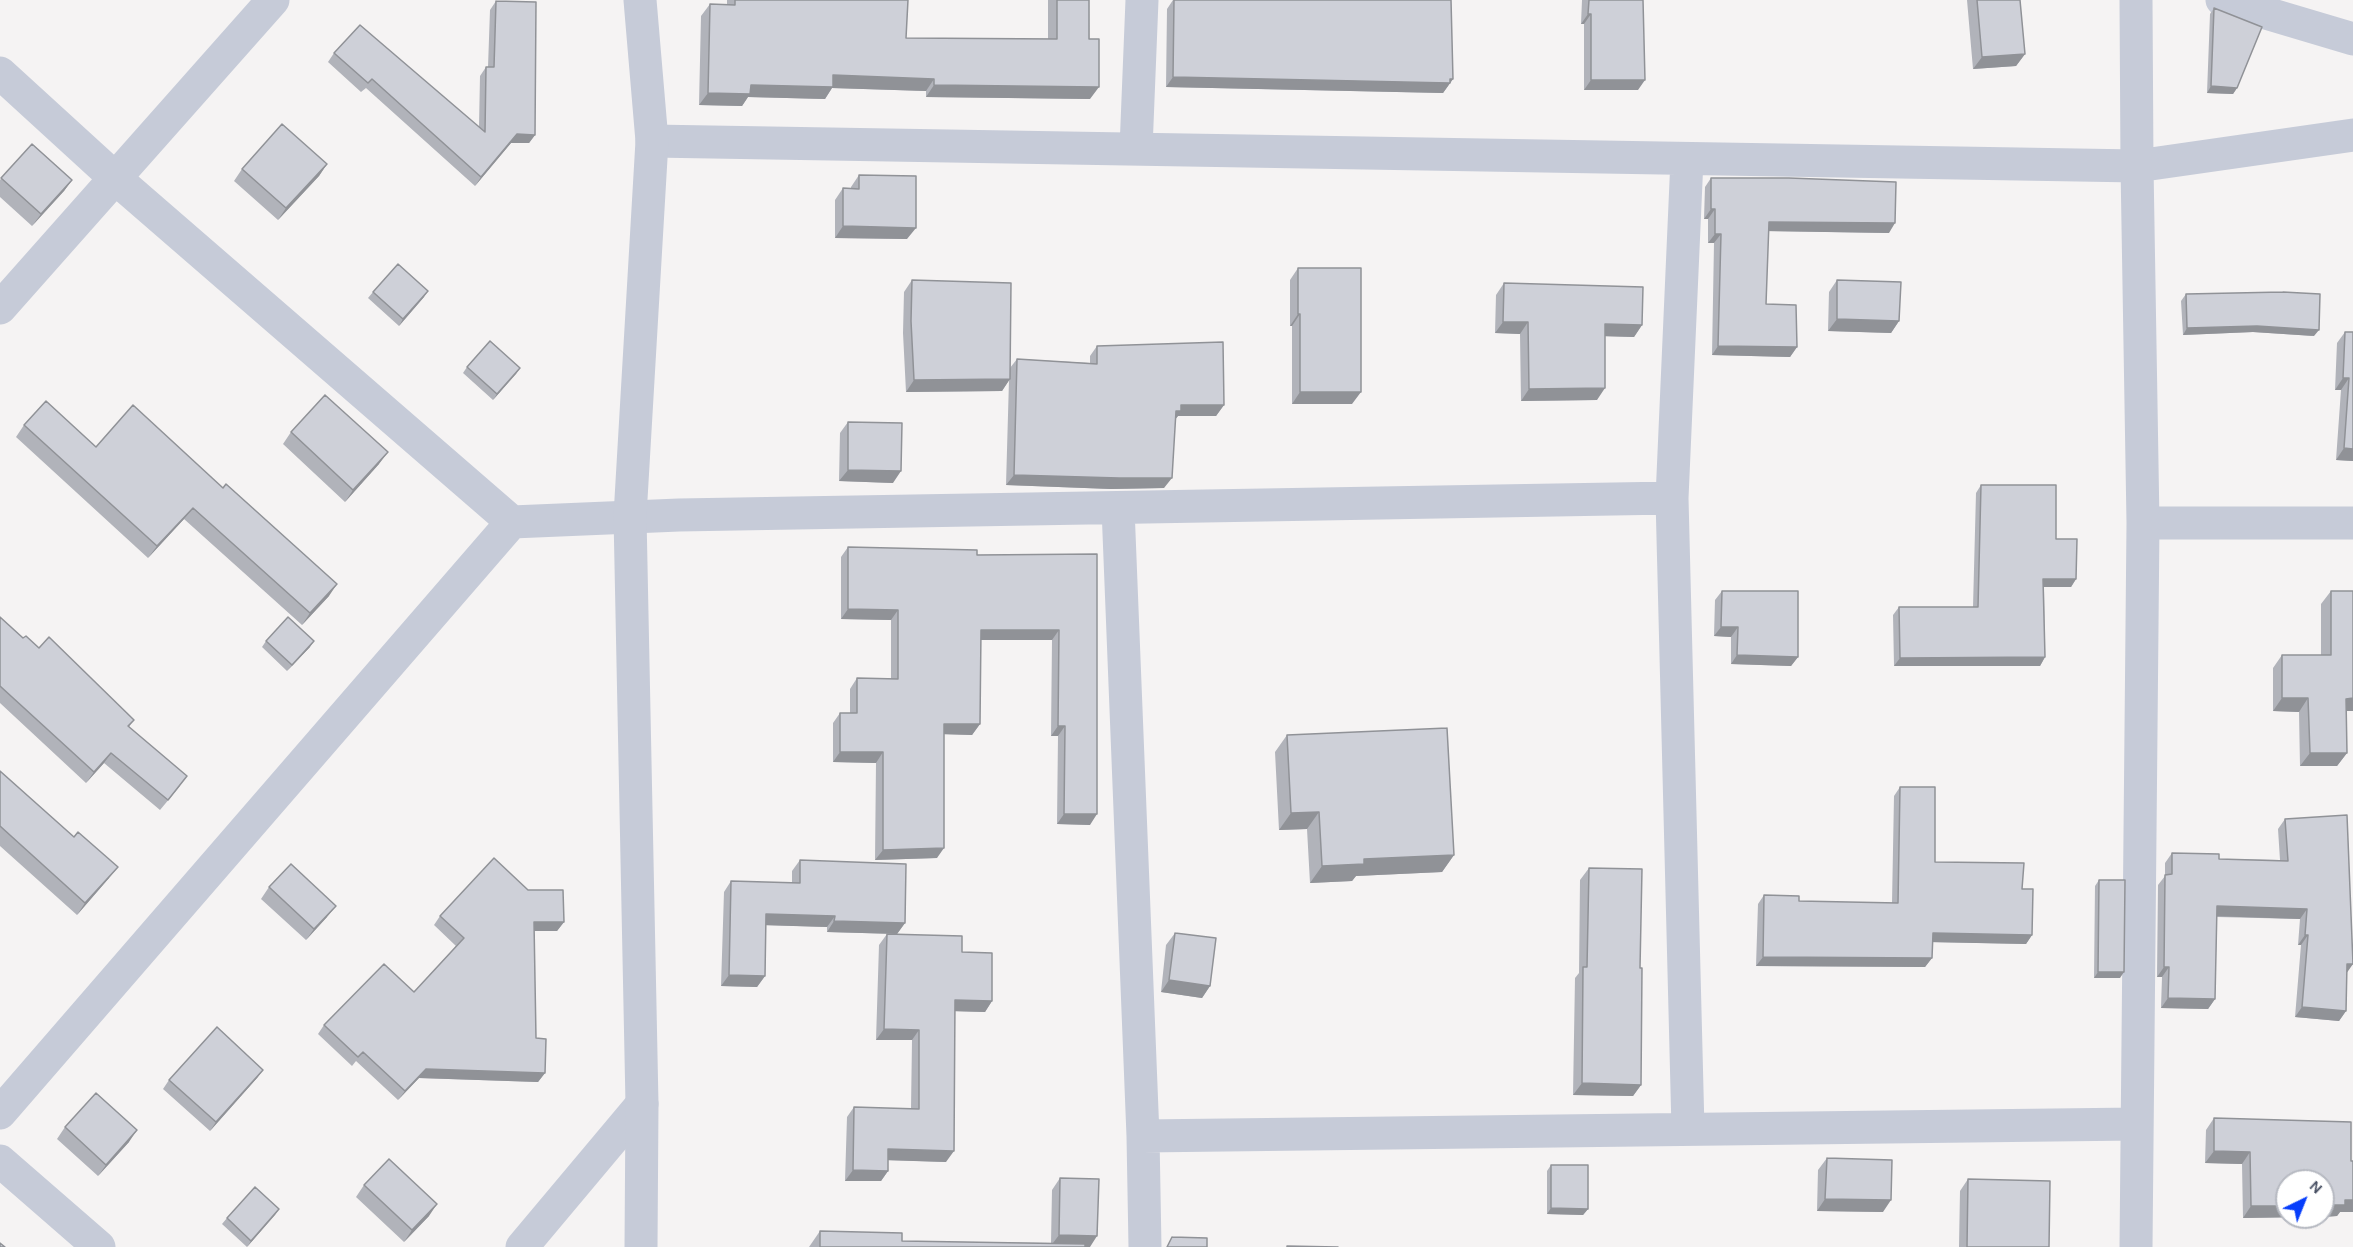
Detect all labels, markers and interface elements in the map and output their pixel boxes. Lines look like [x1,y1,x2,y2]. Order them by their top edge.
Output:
north arrow [2275,1169,2335,1229]
text: N [2306,1176,2327,1198]

